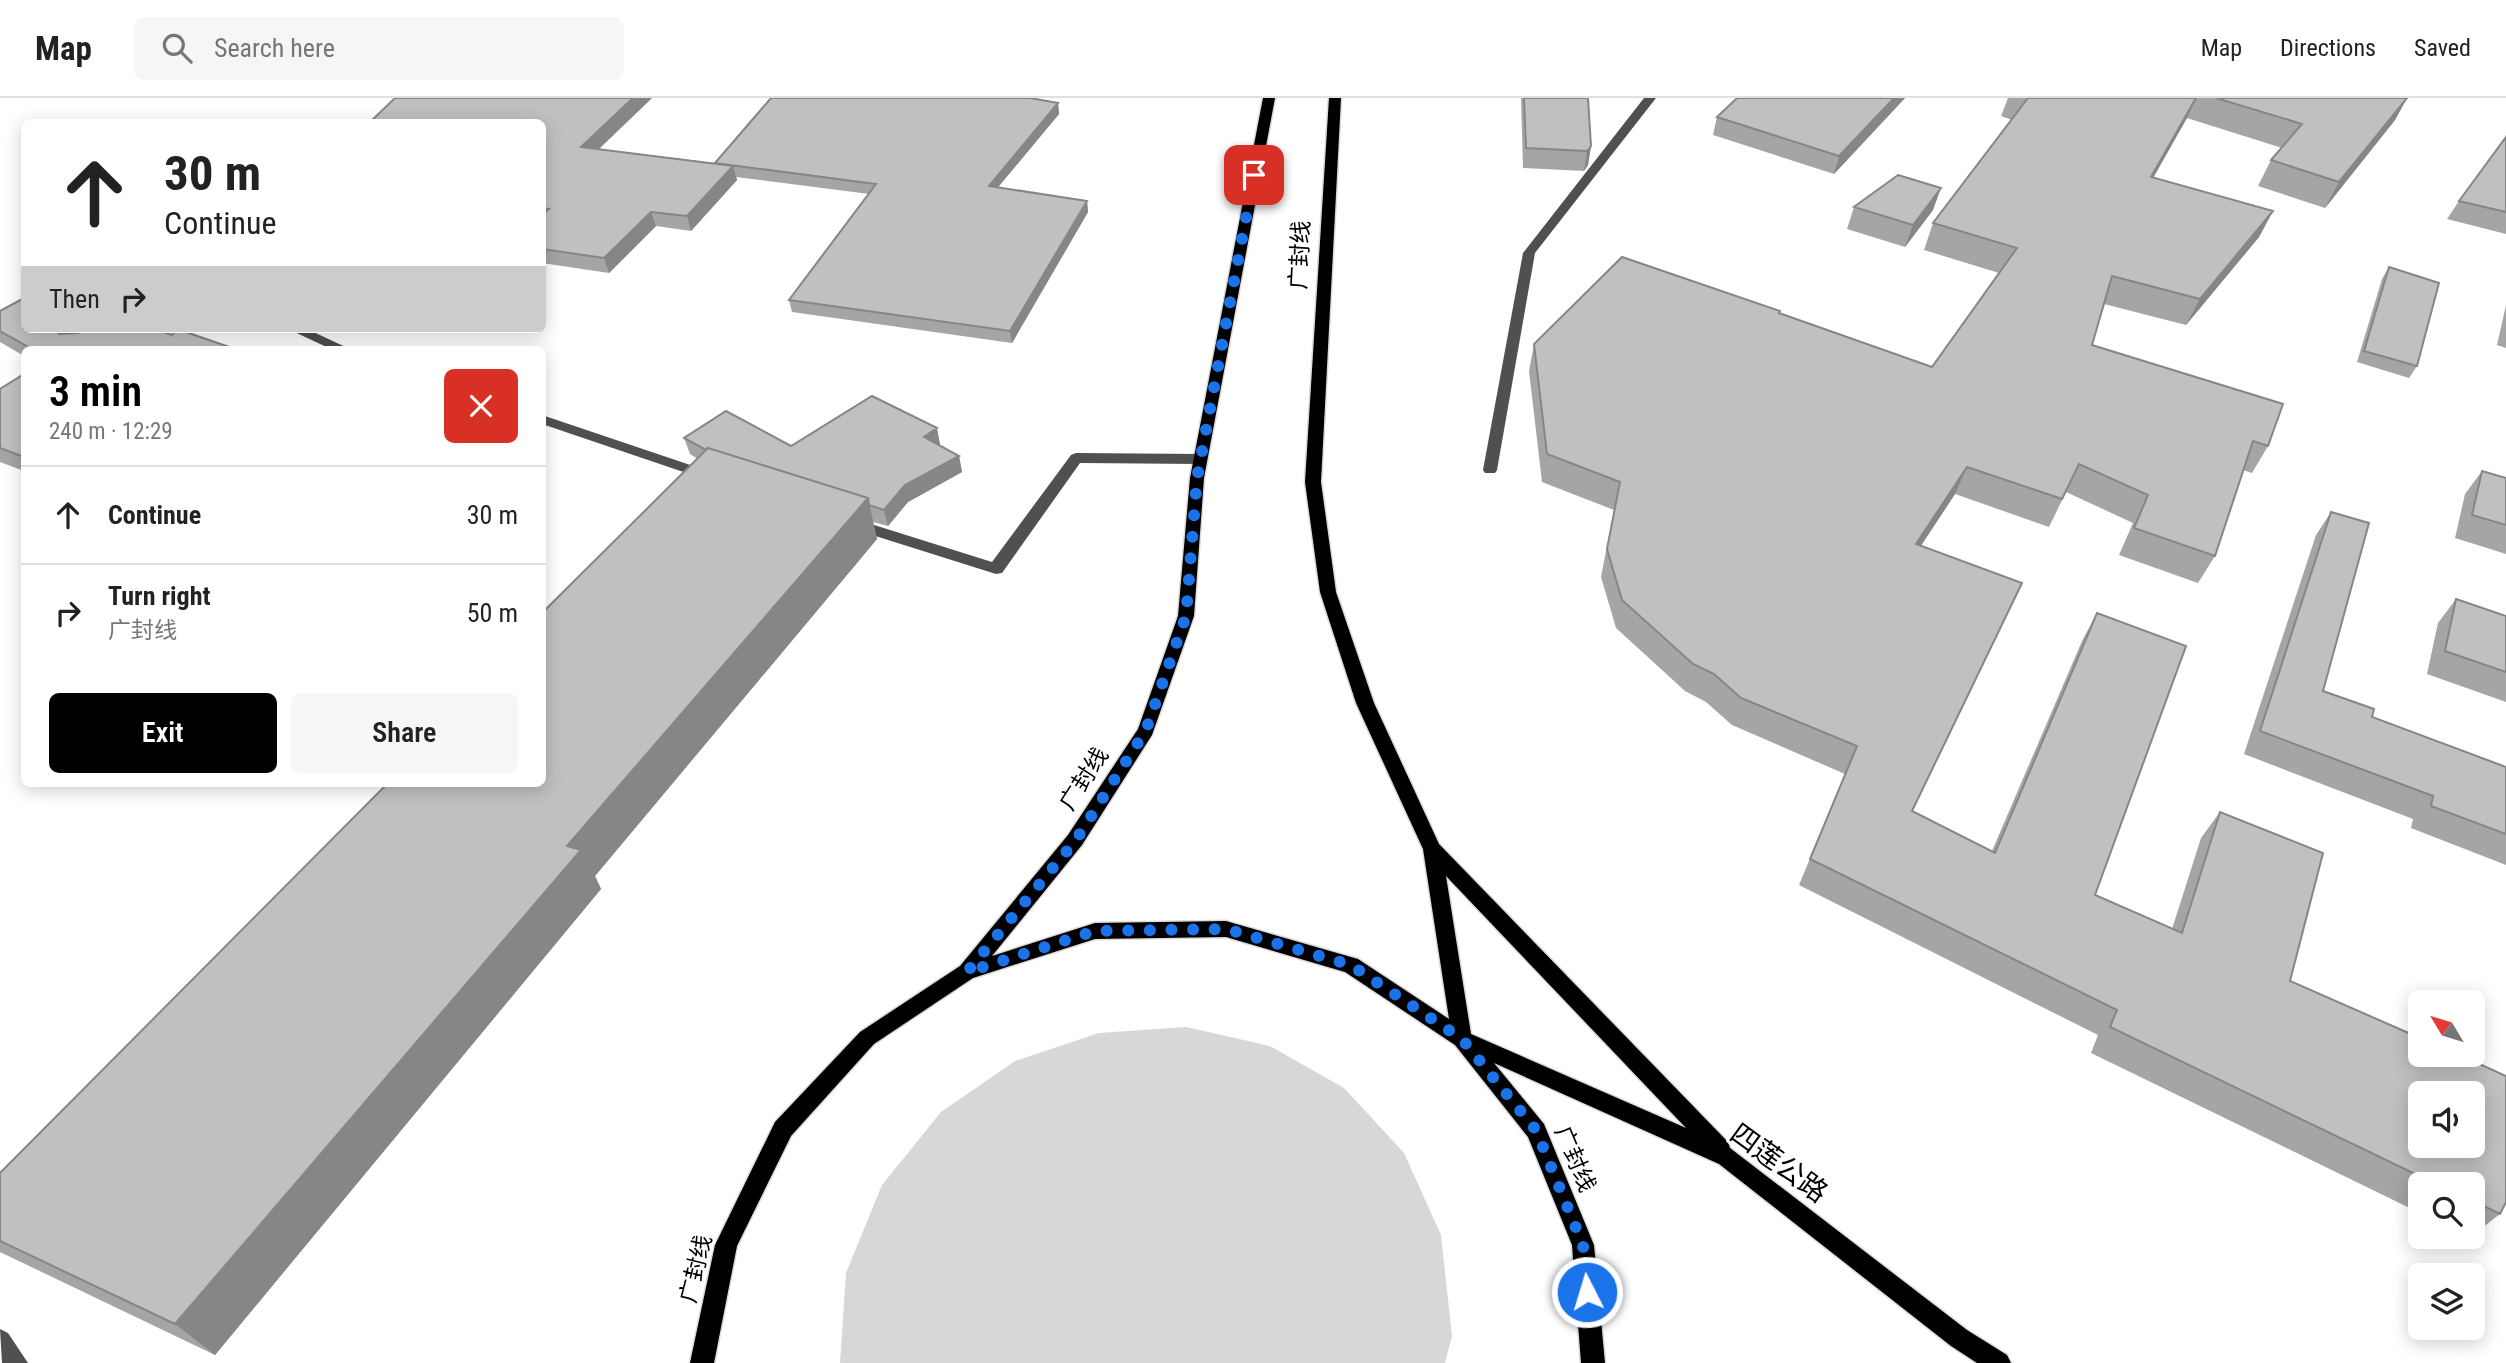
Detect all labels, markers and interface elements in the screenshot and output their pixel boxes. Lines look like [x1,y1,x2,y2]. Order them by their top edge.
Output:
search box [134,17,624,80]
text: Map [35,29,92,68]
icon: search [158,29,196,67]
text: Search here [214,33,335,63]
text: Map [2201,34,2242,62]
text: Directions [2280,34,2376,62]
text: Saved [2414,34,2471,62]
text: 30 m [164,145,261,202]
pin [1224,145,1284,205]
icon: ahead [49,147,140,238]
icon: arrive [1235,156,1273,194]
text: Continue [164,204,276,242]
street label: 广封线 [1285,220,1315,290]
icon: right [114,280,152,318]
text: Then [49,284,100,314]
text: 3 min [49,367,142,416]
button: close [444,369,518,443]
text: 240 m · 12:29 [49,418,173,445]
icon: ahead [49,496,87,534]
text: Continue [108,500,201,530]
text: 30 m [467,500,518,530]
text: Turn right [108,581,210,611]
icon: right [49,594,87,632]
text: 50 m [467,598,518,628]
text: 广封线 [108,617,177,644]
button: Exit [49,693,277,773]
button: Share [291,693,518,773]
street label: 广封线 [1054,743,1114,815]
north arrow [2408,990,2485,1068]
map controls [2408,990,2485,1340]
button: sound [2408,1081,2485,1158]
street label: 四莲公路 [1724,1117,1834,1209]
street label: 广封线 [1549,1122,1601,1196]
button: search [2408,1172,2485,1249]
street label: 广封线 [675,1232,717,1306]
position arrow [1550,1255,1624,1329]
button: layers [2408,1263,2485,1340]

